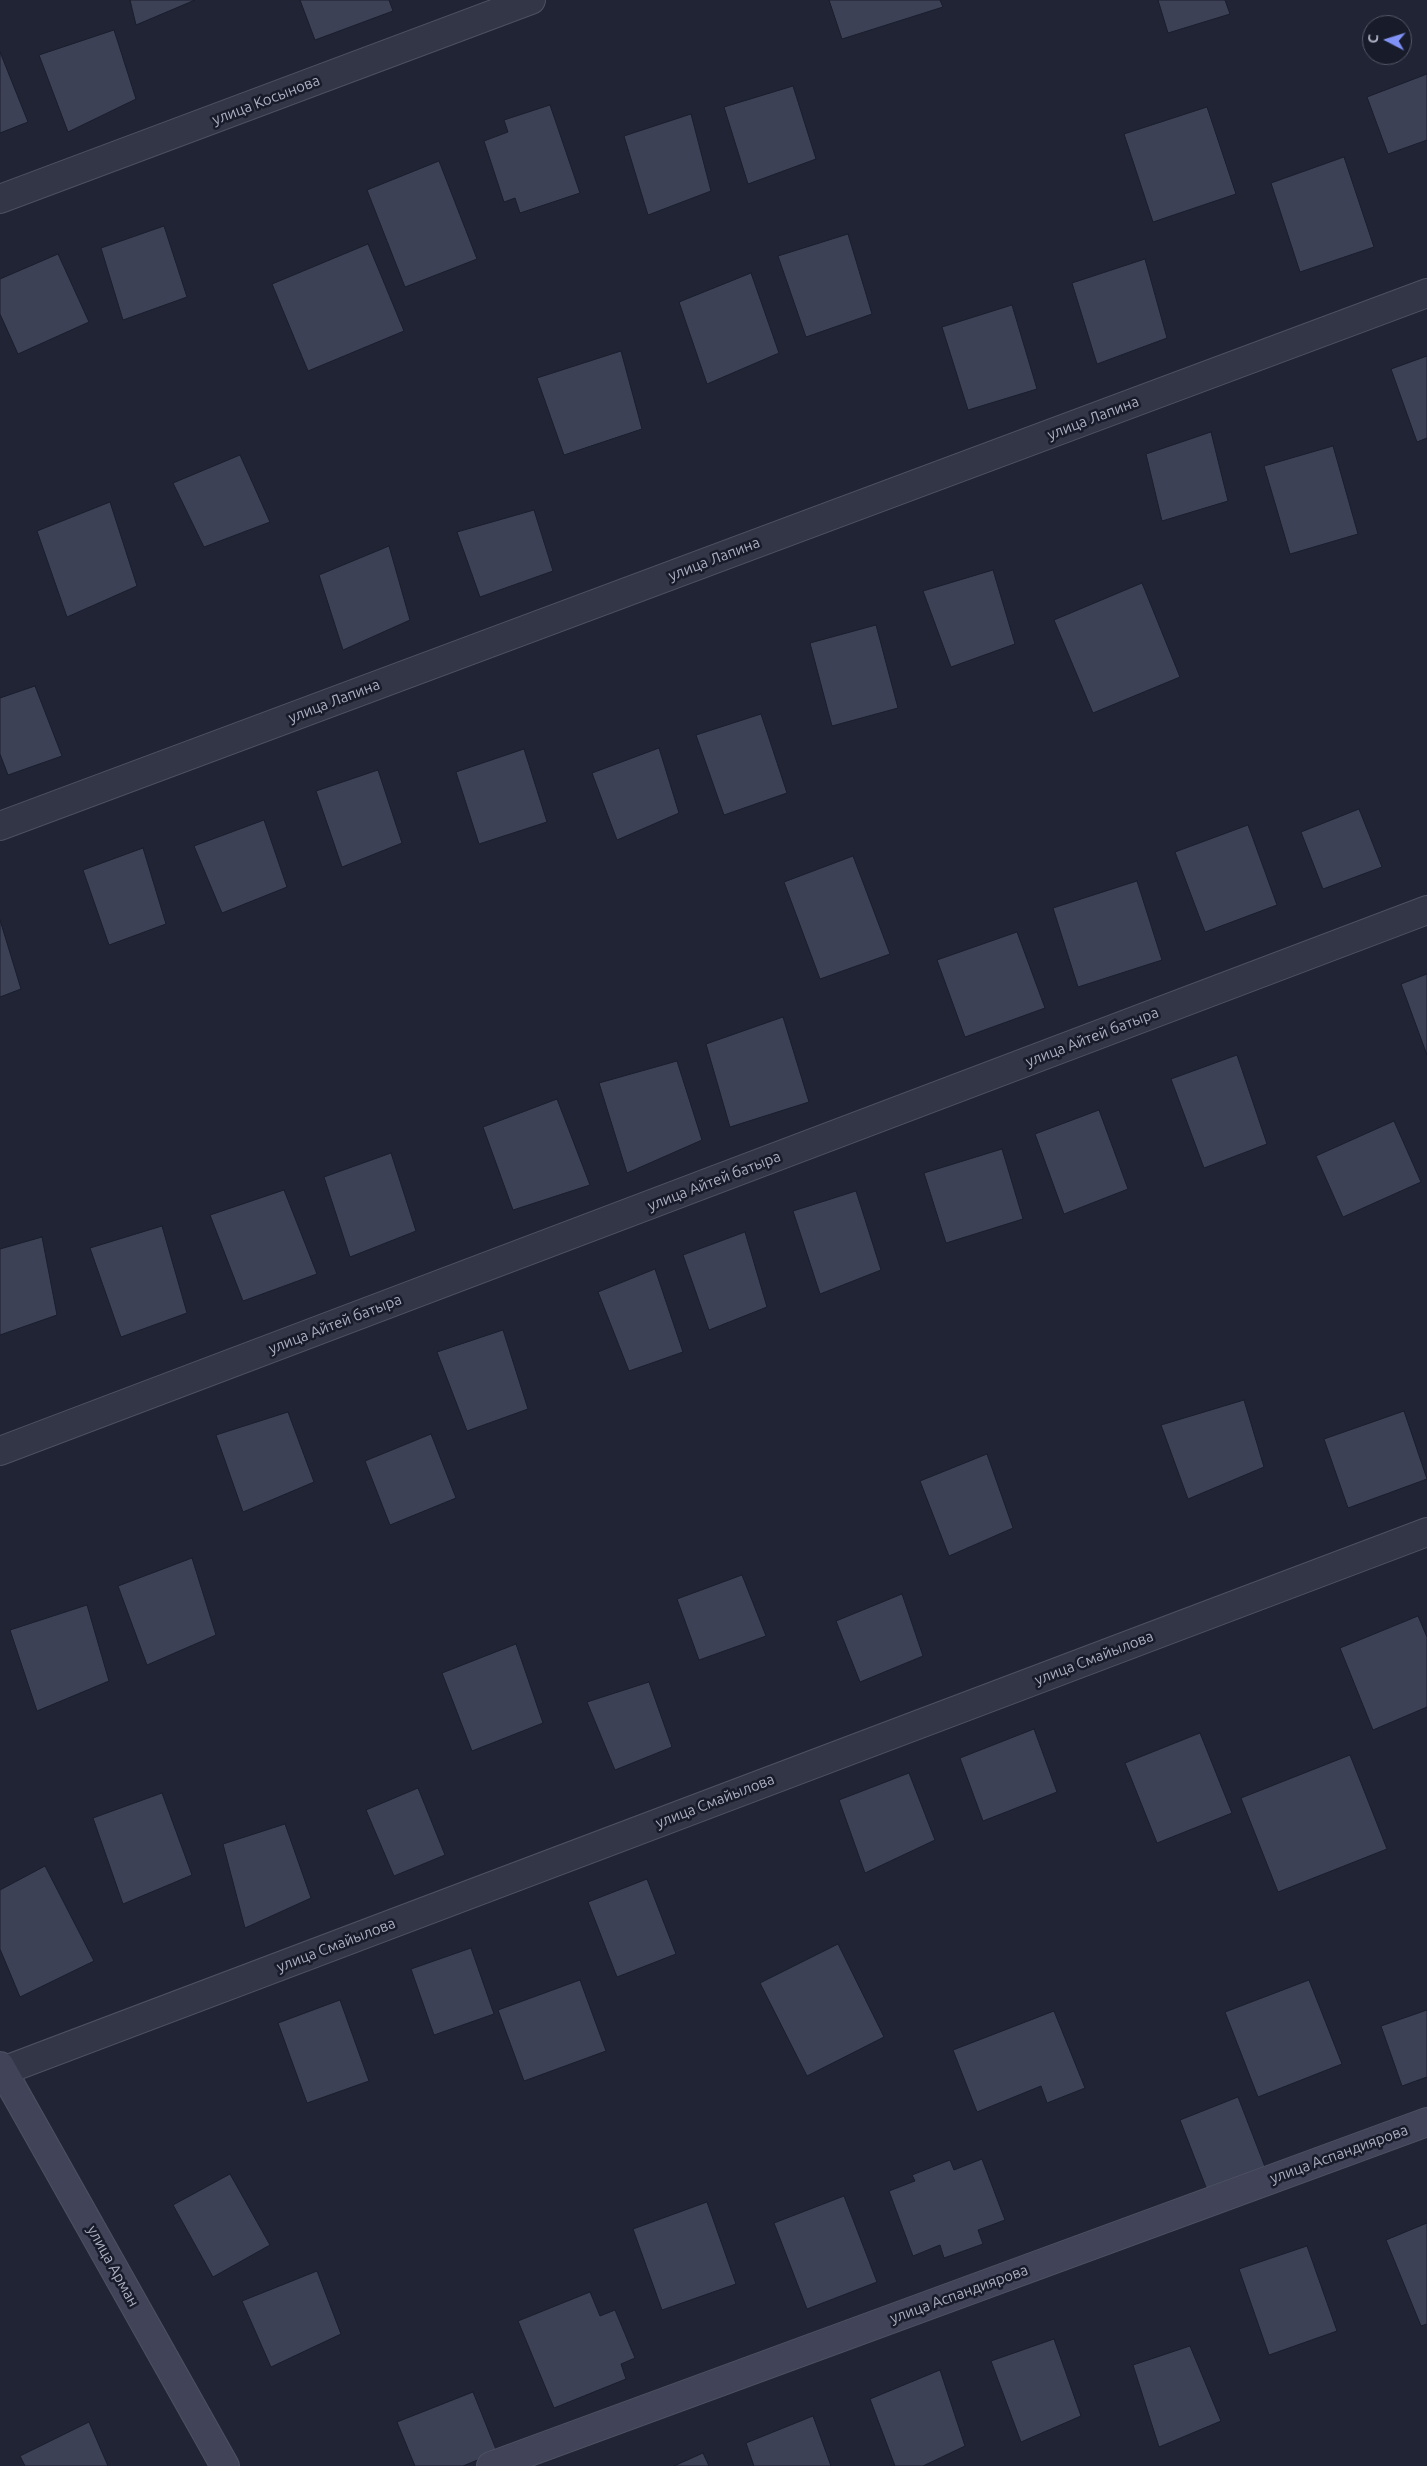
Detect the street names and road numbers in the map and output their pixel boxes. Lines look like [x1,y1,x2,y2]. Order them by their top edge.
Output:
street label: улица Косынова [210,71,322,129]
street label: улица Лапина [1045,392,1141,444]
street label: улица Лапина [666,533,762,585]
street label: улица Лапина [286,675,382,727]
street label: улица Айтей батыра [1023,1003,1161,1071]
street label: улица Айтей батыра [645,1147,783,1215]
street label: улица Айтей батыра [266,1290,404,1358]
street label: улица Смайылова [1032,1627,1156,1689]
street label: улица Смайылова [653,1770,777,1832]
street label: улица Смайылова [274,1914,398,1976]
street label: улица Аспандиярова [1268,2121,1410,2187]
street label: улица Арман [83,2222,143,2310]
street label: улица Аспандиярова [888,2261,1030,2327]

